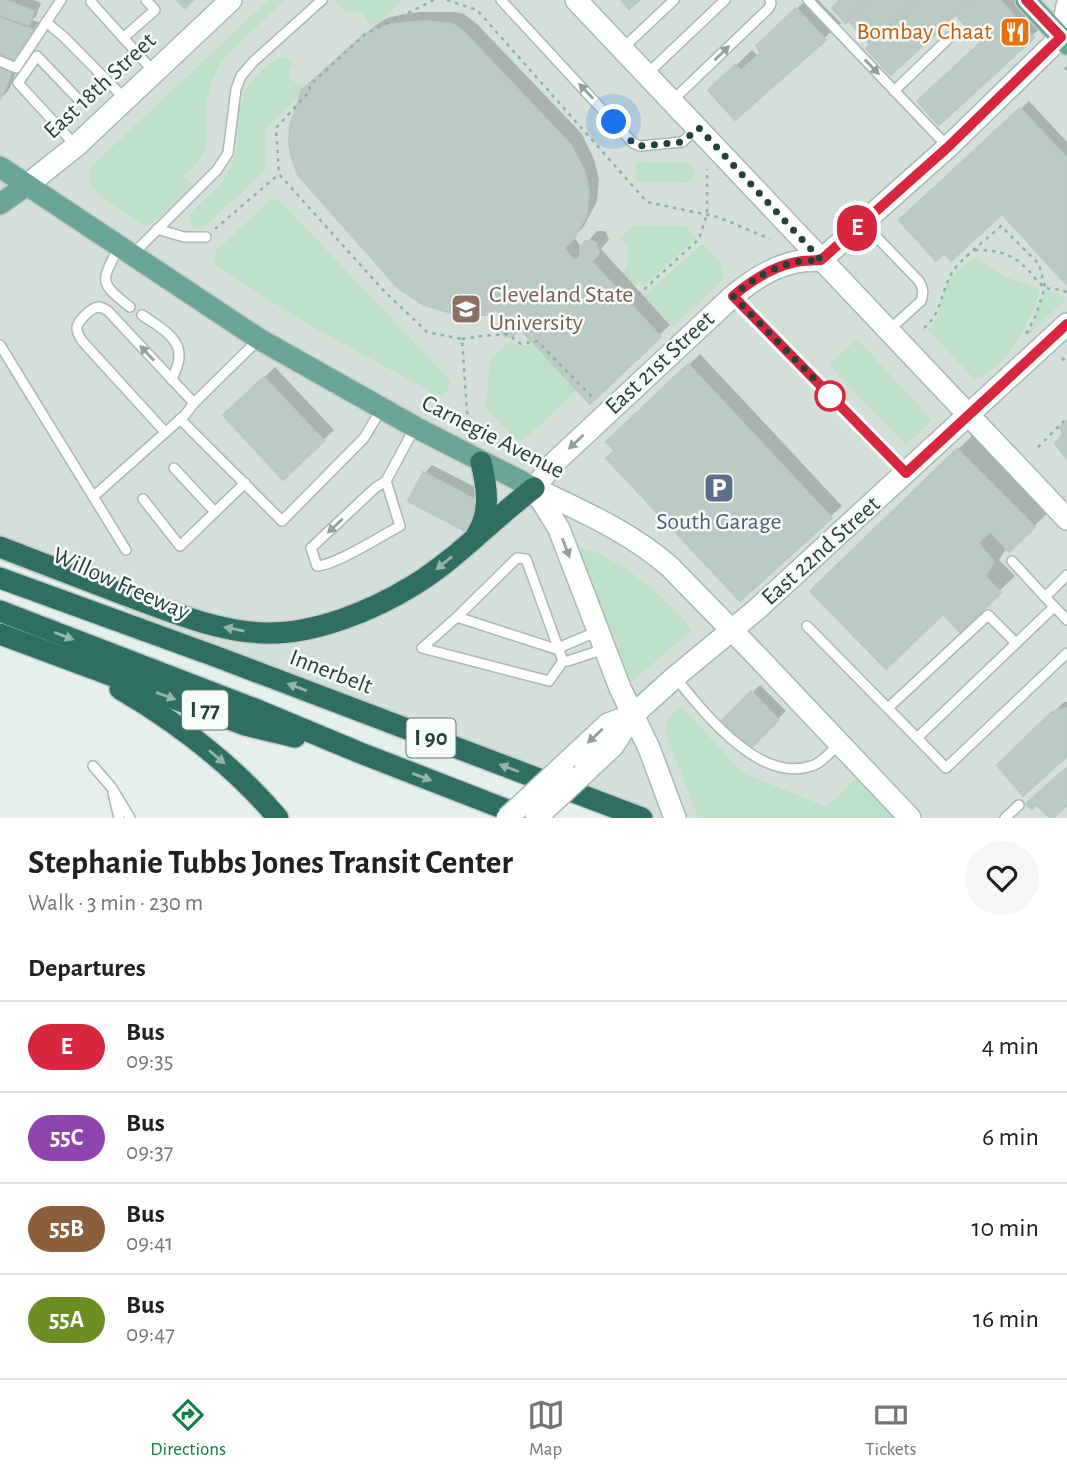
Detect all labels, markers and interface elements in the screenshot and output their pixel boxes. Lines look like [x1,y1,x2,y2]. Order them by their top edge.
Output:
restaurant icon: Bombay Chaat [998,15,1032,49]
place label: Bombay Chaat [856,20,992,44]
street label: East 18th Street [40,28,161,144]
one-way arrow [713,45,730,62]
one-way arrow [863,58,879,75]
one-way arrow [578,83,594,100]
your location [596,104,631,139]
line badge: E [834,205,880,251]
text: E [851,216,863,240]
place label: Cleveland State University [489,283,633,335]
school or university icon: Cleveland State University [449,292,483,326]
street label: East 21st Street [601,307,719,419]
one-way arrow [140,345,156,362]
unlabelled marker [815,381,845,411]
street label: Carnegie Avenue [418,391,568,483]
one-way arrow [568,434,585,450]
parking icon: South Garage [702,471,736,505]
street label: East 22nd Street [757,492,885,610]
place label: South Garage [656,510,782,534]
one-way arrow [327,517,344,533]
one-way arrow [560,537,571,558]
street label: Willow Freeway [49,543,193,625]
one-way arrow [436,556,454,571]
one-way arrow [222,623,244,634]
one-way arrow [53,630,74,641]
street label: Innerbelt [286,645,376,699]
one-way arrow [286,682,307,693]
road number: I 77 [182,690,228,730]
one-way arrow [156,691,177,702]
road number: I 90 [406,718,456,758]
one-way arrow [587,727,604,743]
one-way arrow [208,749,225,764]
one-way arrow [499,762,520,773]
one-way arrow [412,772,433,783]
button: heart [965,841,1039,915]
text: Stephanie Tubbs Jones Transit Center [28,847,513,880]
text: Walk · 3 min · 230 m [28,892,203,915]
text: Departures [28,955,146,981]
text: Bus [126,1019,165,1045]
text: 4 min [982,1033,1039,1059]
text: E [60,1035,73,1059]
text: 09:35 [126,1050,173,1073]
text: Bus [126,1110,165,1136]
text: 6 min [982,1124,1039,1150]
text: 55C [50,1126,83,1150]
text: 09:37 [126,1141,173,1164]
text: Bus [126,1201,165,1227]
text: 10 min [972,1215,1039,1241]
text: 55B [49,1217,84,1241]
text: 09:41 [126,1232,173,1255]
text: Bus [126,1292,165,1318]
text: 16 min [973,1306,1039,1332]
text: 55A [49,1308,84,1332]
text: 09:47 [126,1323,175,1346]
tab: Directions [150,1396,226,1461]
tab: Map [527,1396,565,1461]
tab: Tickets [865,1396,917,1461]

